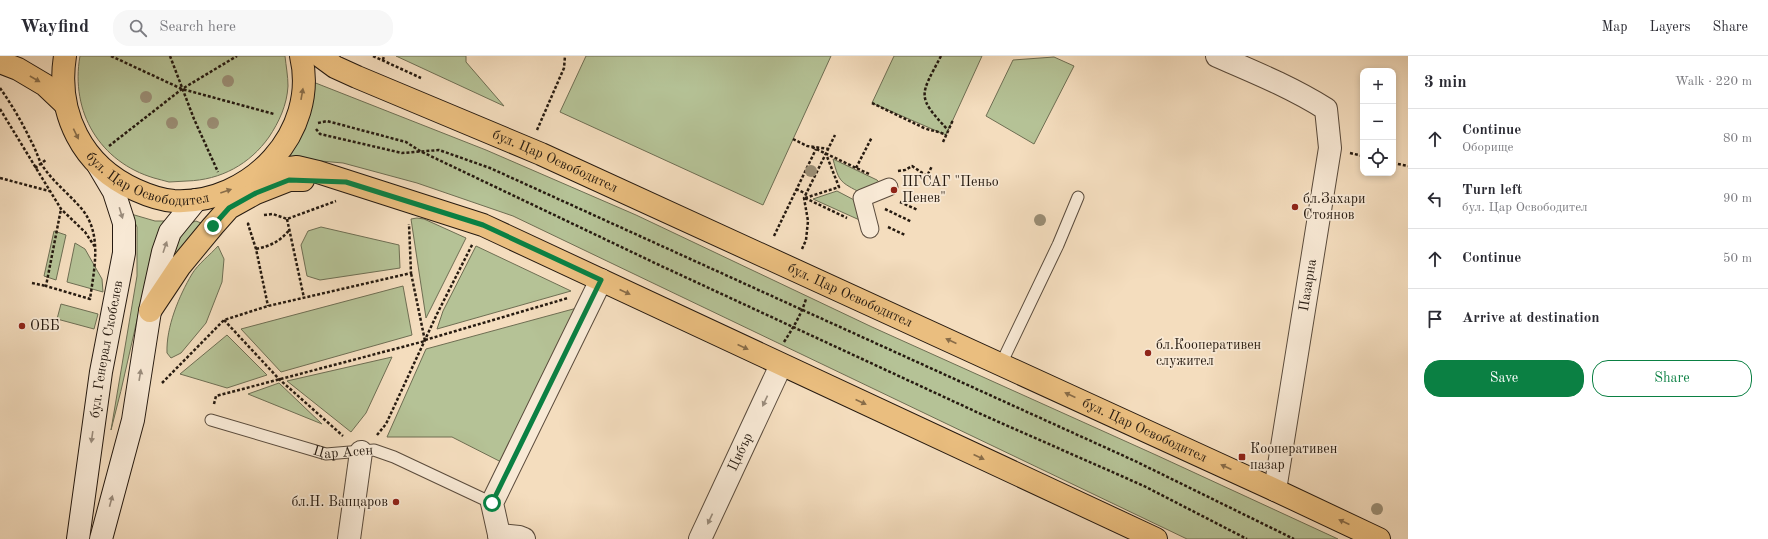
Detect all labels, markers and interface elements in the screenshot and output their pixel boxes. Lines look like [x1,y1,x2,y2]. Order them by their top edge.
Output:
search box [113,10,393,46]
icon: search [127,17,149,39]
text: Wayfind [20,18,89,37]
text: Search here [159,20,236,35]
text: Map [1602,20,1628,34]
text: Layers [1650,20,1691,34]
text: Share [1713,20,1748,34]
map controls [1360,68,1396,176]
button: + [1360,68,1396,104]
text: 3 min [1424,74,1467,91]
one-way arrow [29,75,41,82]
text: Walk · 220 m [1675,75,1752,88]
one-way arrow [300,88,306,100]
button: − [1360,104,1396,140]
text: Continue [1462,123,1521,138]
street label: бул. Цар Освободител [490,127,620,195]
icon: ahead [1424,128,1446,150]
one-way arrow [73,129,80,140]
text: 80 m [1723,132,1752,145]
button: locate [1360,140,1396,176]
text: Оборище [1462,141,1514,154]
street label: бул. Цар Освободител [83,149,211,208]
place label: ПГСАГ "Пеньо Пенев" [902,175,999,205]
text: Turn left [1462,183,1522,198]
marker: ПГСАГ "Пеньо Пенев" [889,185,899,195]
one-way arrow [220,188,232,194]
icon: left [1424,188,1446,210]
place label: бл.Захари Стоянов [1303,192,1366,222]
text: 90 m [1723,192,1752,205]
text: бул. Цар Освободител [1462,201,1588,214]
marker: бл.Захари Стоянов [1290,202,1300,212]
one-way arrow [118,207,124,219]
route end [204,217,222,235]
one-way arrow [162,241,168,253]
icon: ahead [1424,248,1446,270]
text: Continue [1462,251,1521,266]
text: 50 m [1723,252,1752,265]
street label: Пазарна [1297,258,1319,312]
street label: бул. Цар Освободител [785,261,914,330]
street label: бул. Генерал Скобелев [88,279,126,419]
one-way arrow [620,289,631,295]
icon: arrive [1424,308,1446,330]
text: Arrive at destination [1462,311,1600,326]
place label: ОББ [30,319,60,333]
marker: ОББ [17,321,27,331]
one-way arrow [946,338,957,344]
place label: бл.Кооперативен служител [1156,338,1262,368]
one-way arrow [737,344,748,350]
marker: бл.Кооперативен служител [1143,348,1153,358]
button: Save [1424,360,1584,397]
button: Share [1592,360,1752,397]
one-way arrow [137,368,143,381]
one-way arrow [1064,392,1075,398]
one-way arrow [762,395,768,406]
street label: бул. Цар Освободител [1080,396,1209,465]
one-way arrow [855,399,866,405]
one-way arrow [89,431,95,444]
street label: Цибър [726,431,755,473]
place label: Кооперативен пазар [1250,442,1338,472]
street label: Цар Асен [311,443,374,461]
marker: Кооперативен пазар [1237,452,1247,462]
one-way arrow [973,454,984,460]
one-way arrow [1220,464,1232,470]
route start [483,494,501,512]
one-way arrow [109,495,115,507]
place label: бл.Н. Вапцаров [291,495,388,509]
marker: бл.Н. Вапцаров [391,497,401,507]
one-way arrow [707,513,713,524]
one-way arrow [1338,519,1349,525]

